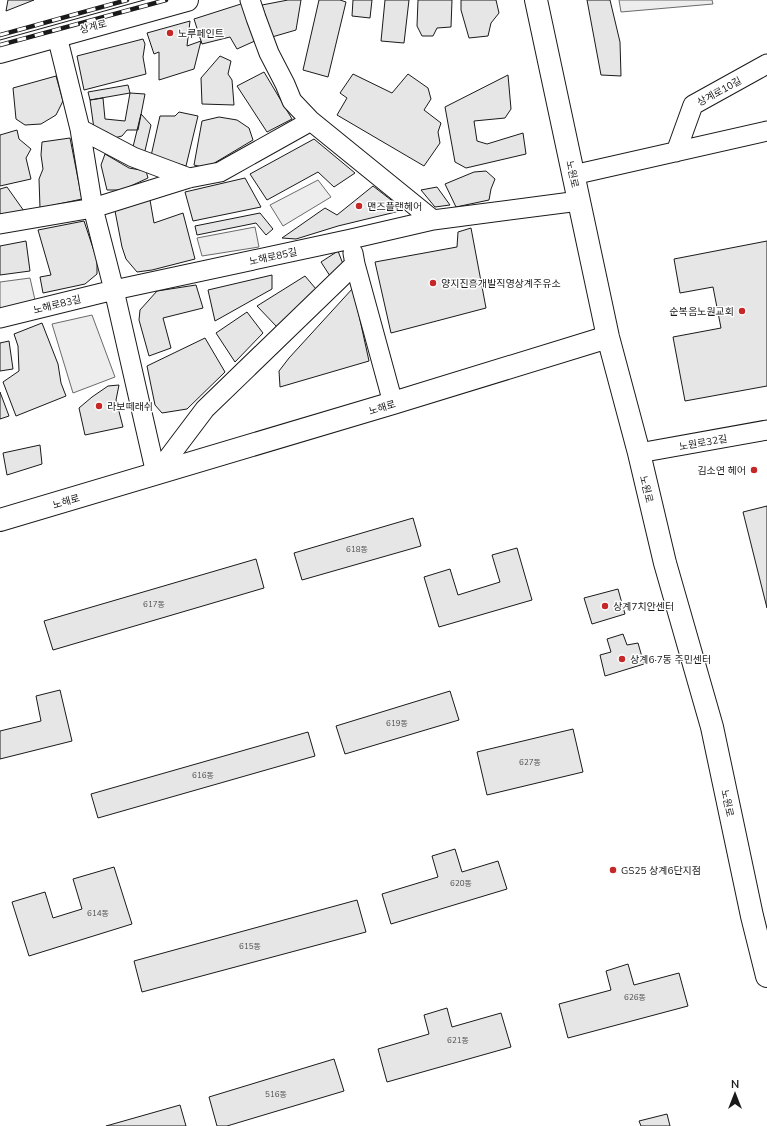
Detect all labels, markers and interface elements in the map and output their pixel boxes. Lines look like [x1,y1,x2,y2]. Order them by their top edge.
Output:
street label: 상계로 [78,17,108,37]
place label: 노루페인트 [178,27,224,41]
marker: 노루페인트 [165,28,175,38]
street label: 상계로10길 [695,74,744,110]
street label: 노원로 [562,159,582,189]
place label: 맨즈플랜헤어 [367,200,422,214]
marker: 맨즈플랜헤어 [354,201,364,211]
street label: 노해로85길 [248,245,299,269]
place label: 양지진흥개발직영상계주유소 [441,277,561,291]
marker: 양지진흥개발직영상계주유소 [428,278,438,288]
street label: 노해로83길 [32,292,83,318]
place label: 순복음노원교회 [670,305,734,319]
marker: 순복음노원교회 [737,306,747,316]
street label: 노해로 [367,397,398,419]
place label: 라보떼래쉬 [107,400,153,414]
marker: 라보떼래쉬 [94,401,104,411]
street label: 노원로32길 [678,432,728,454]
place label: 김소연 헤어 [697,464,746,478]
marker: 김소연 헤어 [749,465,759,475]
street label: 노원로 [636,474,656,504]
street label: 노해로 [51,491,81,512]
house number: 618동 [346,544,368,555]
house number: 617동 [143,599,165,610]
place label: 상계7치안센터 [613,600,674,614]
marker: 상계7치안센터 [600,601,610,611]
place label: 상계6·7동 주민센터 [630,653,711,667]
marker: 상계6·7동 주민센터 [617,654,627,664]
house number: 619동 [386,718,408,729]
house number: 627동 [519,757,541,768]
house number: 616동 [192,770,214,781]
street label: 노원로 [717,788,737,818]
place label: GS25 상계6단지점 [621,864,701,878]
marker: GS25 상계6단지점 [608,865,618,875]
house number: 620동 [450,878,472,889]
house number: 614동 [87,908,109,919]
house number: 615동 [239,941,261,952]
house number: 626동 [624,992,646,1003]
house number: 621동 [447,1035,469,1046]
north arrow [715,1074,755,1114]
text: N [731,1077,739,1092]
house number: 516동 [265,1089,287,1100]

